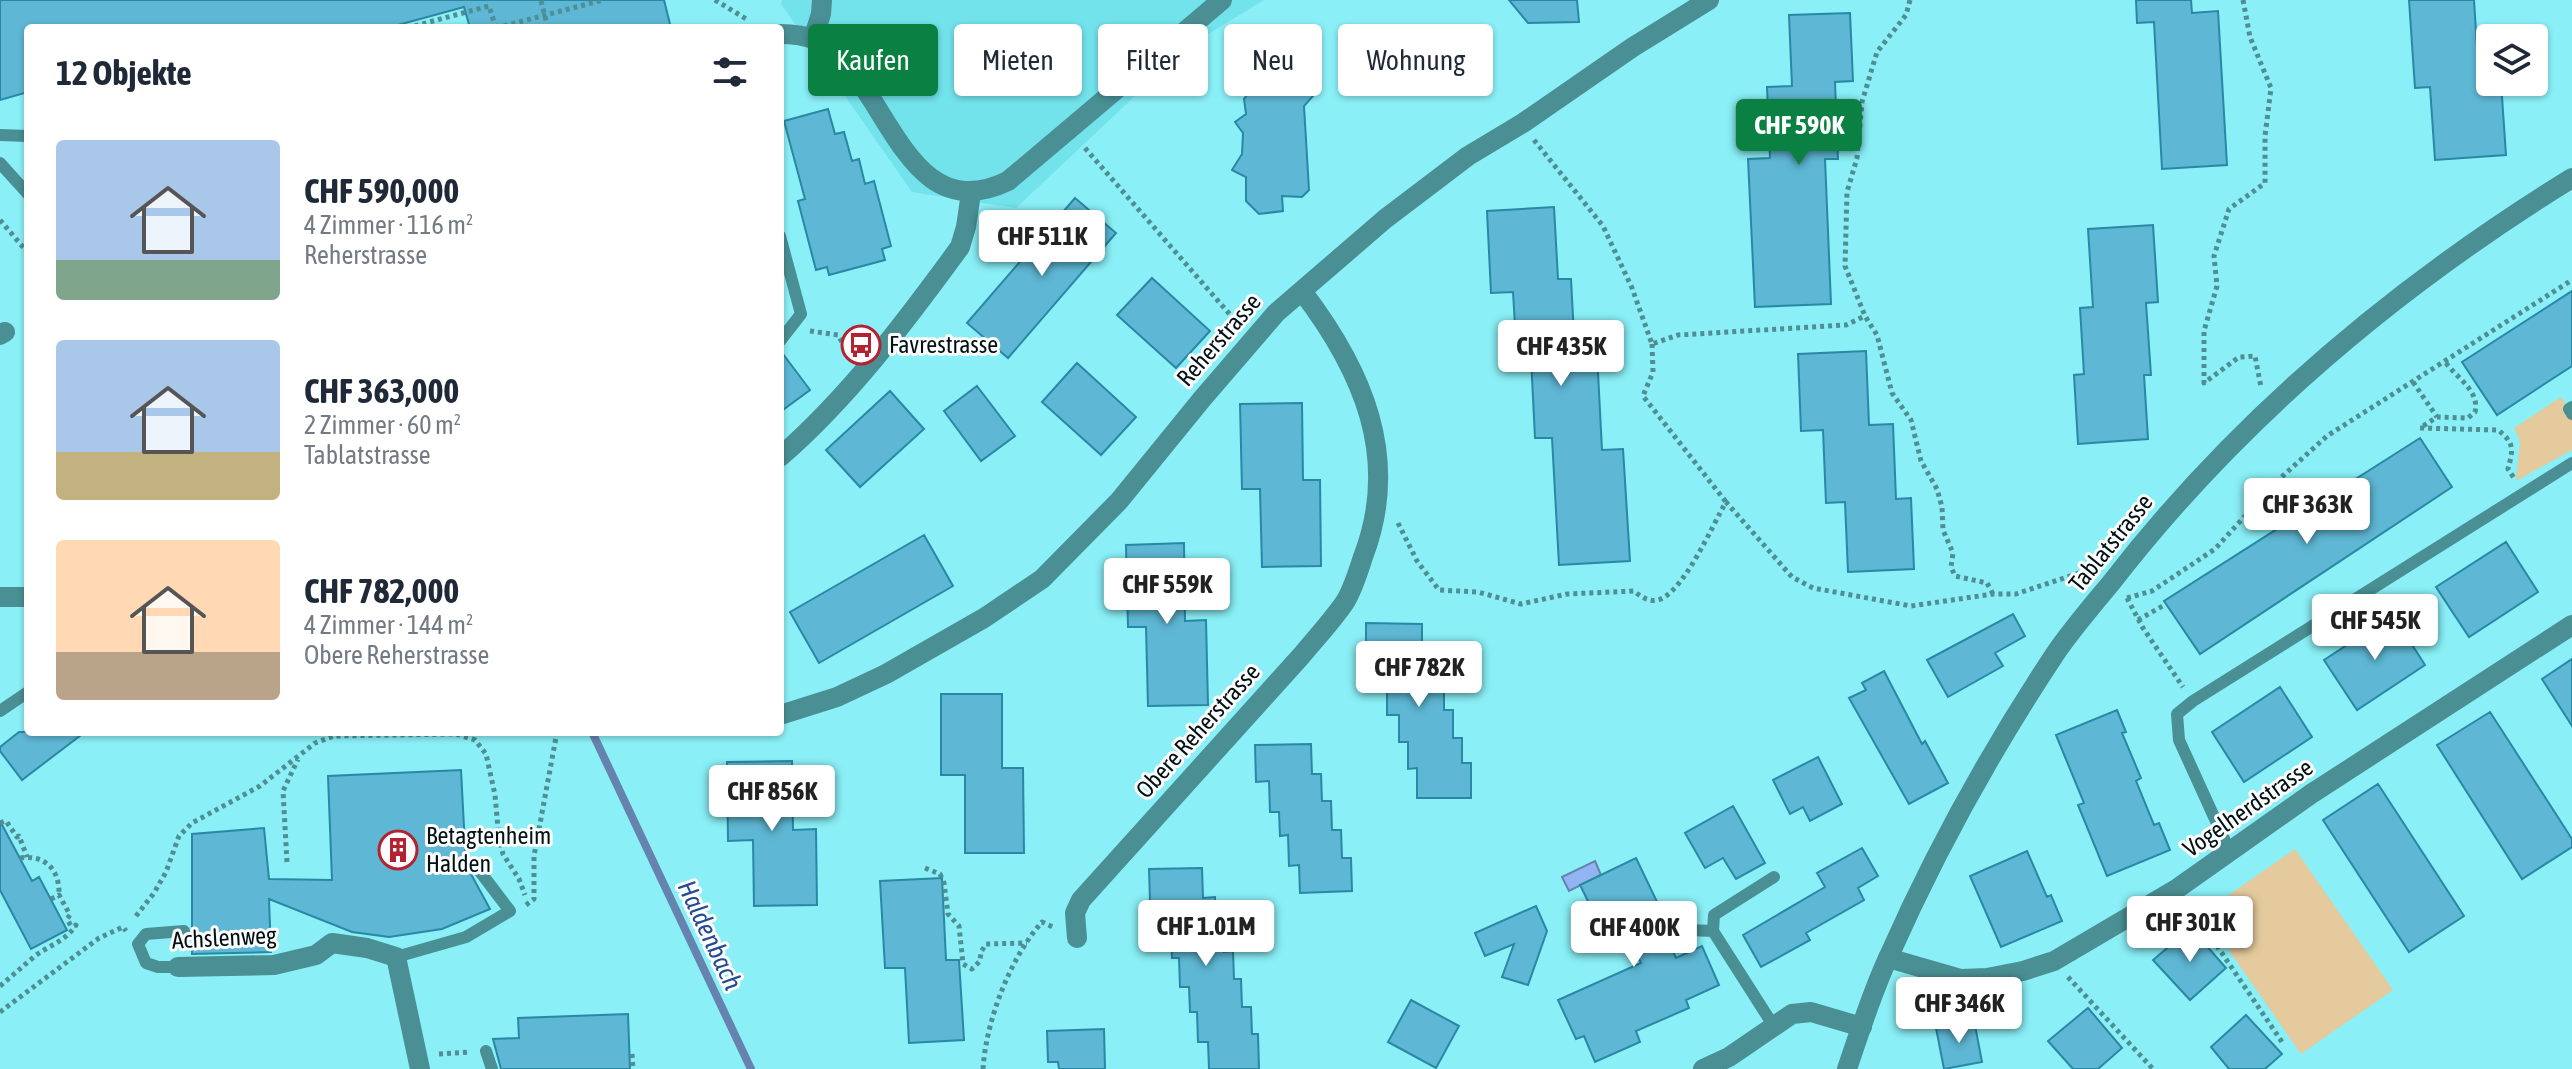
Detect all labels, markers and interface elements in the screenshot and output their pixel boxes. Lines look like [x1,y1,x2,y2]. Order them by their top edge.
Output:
chip: Kaufen [808,24,938,96]
chip: Mieten [954,24,1082,96]
chip: Filter [1098,24,1208,96]
chip: Neu [1224,24,1322,96]
chip: Wohnung [1338,24,1493,96]
map controls [2476,24,2548,96]
button: layers [2476,24,2548,96]
icon: filters [708,50,752,94]
text: 12 Objekte [56,53,192,92]
pin: CHF 590K [1716,99,1882,167]
text: CHF 590K [1754,110,1844,140]
text: CHF 590,000 [304,171,459,210]
icon: home [120,172,216,268]
text: 4 Zimmer · 116 m² [304,210,473,240]
pin: CHF 511K [959,210,1125,278]
text: CHF 511K [997,221,1087,251]
text: Reherstrasse [304,240,427,270]
street label: Reherstrasse [1171,288,1266,391]
pin: CHF 435K [1478,320,1644,388]
bus stop icon: Favrestrasse [840,324,882,366]
place label: Favrestrasse [889,331,998,358]
text: CHF 435K [1516,331,1606,361]
text: CHF 363,000 [304,371,459,410]
icon: home [120,372,216,468]
text: 2 Zimmer · 60 m² [304,410,461,440]
text: Tablatstrasse [304,440,431,470]
pin: CHF 363K [2224,478,2390,546]
street label: Tablatstrasse [2063,489,2158,597]
text: CHF 363K [2262,489,2352,519]
pin: CHF 559K [1084,558,1250,626]
text: CHF 559K [1122,569,1212,599]
text: CHF 782,000 [304,571,459,610]
icon: home [120,572,216,668]
pin: CHF 545K [2292,594,2458,662]
text: CHF 545K [2330,605,2420,635]
text: 4 Zimmer · 144 m² [304,610,473,640]
text: Obere Reherstrasse [304,640,489,670]
pin: CHF 782K [1336,641,1502,709]
text: CHF 782K [1374,652,1464,682]
street label: Obere Reherstrasse [1130,658,1265,803]
street label: Vogelherdstrasse [2178,753,2317,862]
pin: CHF 856K [689,765,855,833]
text: CHF 856K [727,776,817,806]
place label: Betagtenheim Halden [426,822,551,877]
building icon: Betagtenheim Halden [377,829,419,871]
water label: Haldenbach [672,876,748,995]
pin: CHF 301K [2107,896,2273,964]
pin: CHF 1.01M [1114,900,1298,968]
pin: CHF 400K [1551,901,1717,969]
text: CHF 301K [2145,907,2235,937]
text: CHF 1.01M [1156,911,1256,941]
text: CHF 400K [1589,912,1679,942]
street label: Achslenweg [171,921,278,954]
pin: CHF 346K [1876,977,2042,1045]
text: CHF 346K [1914,988,2004,1018]

